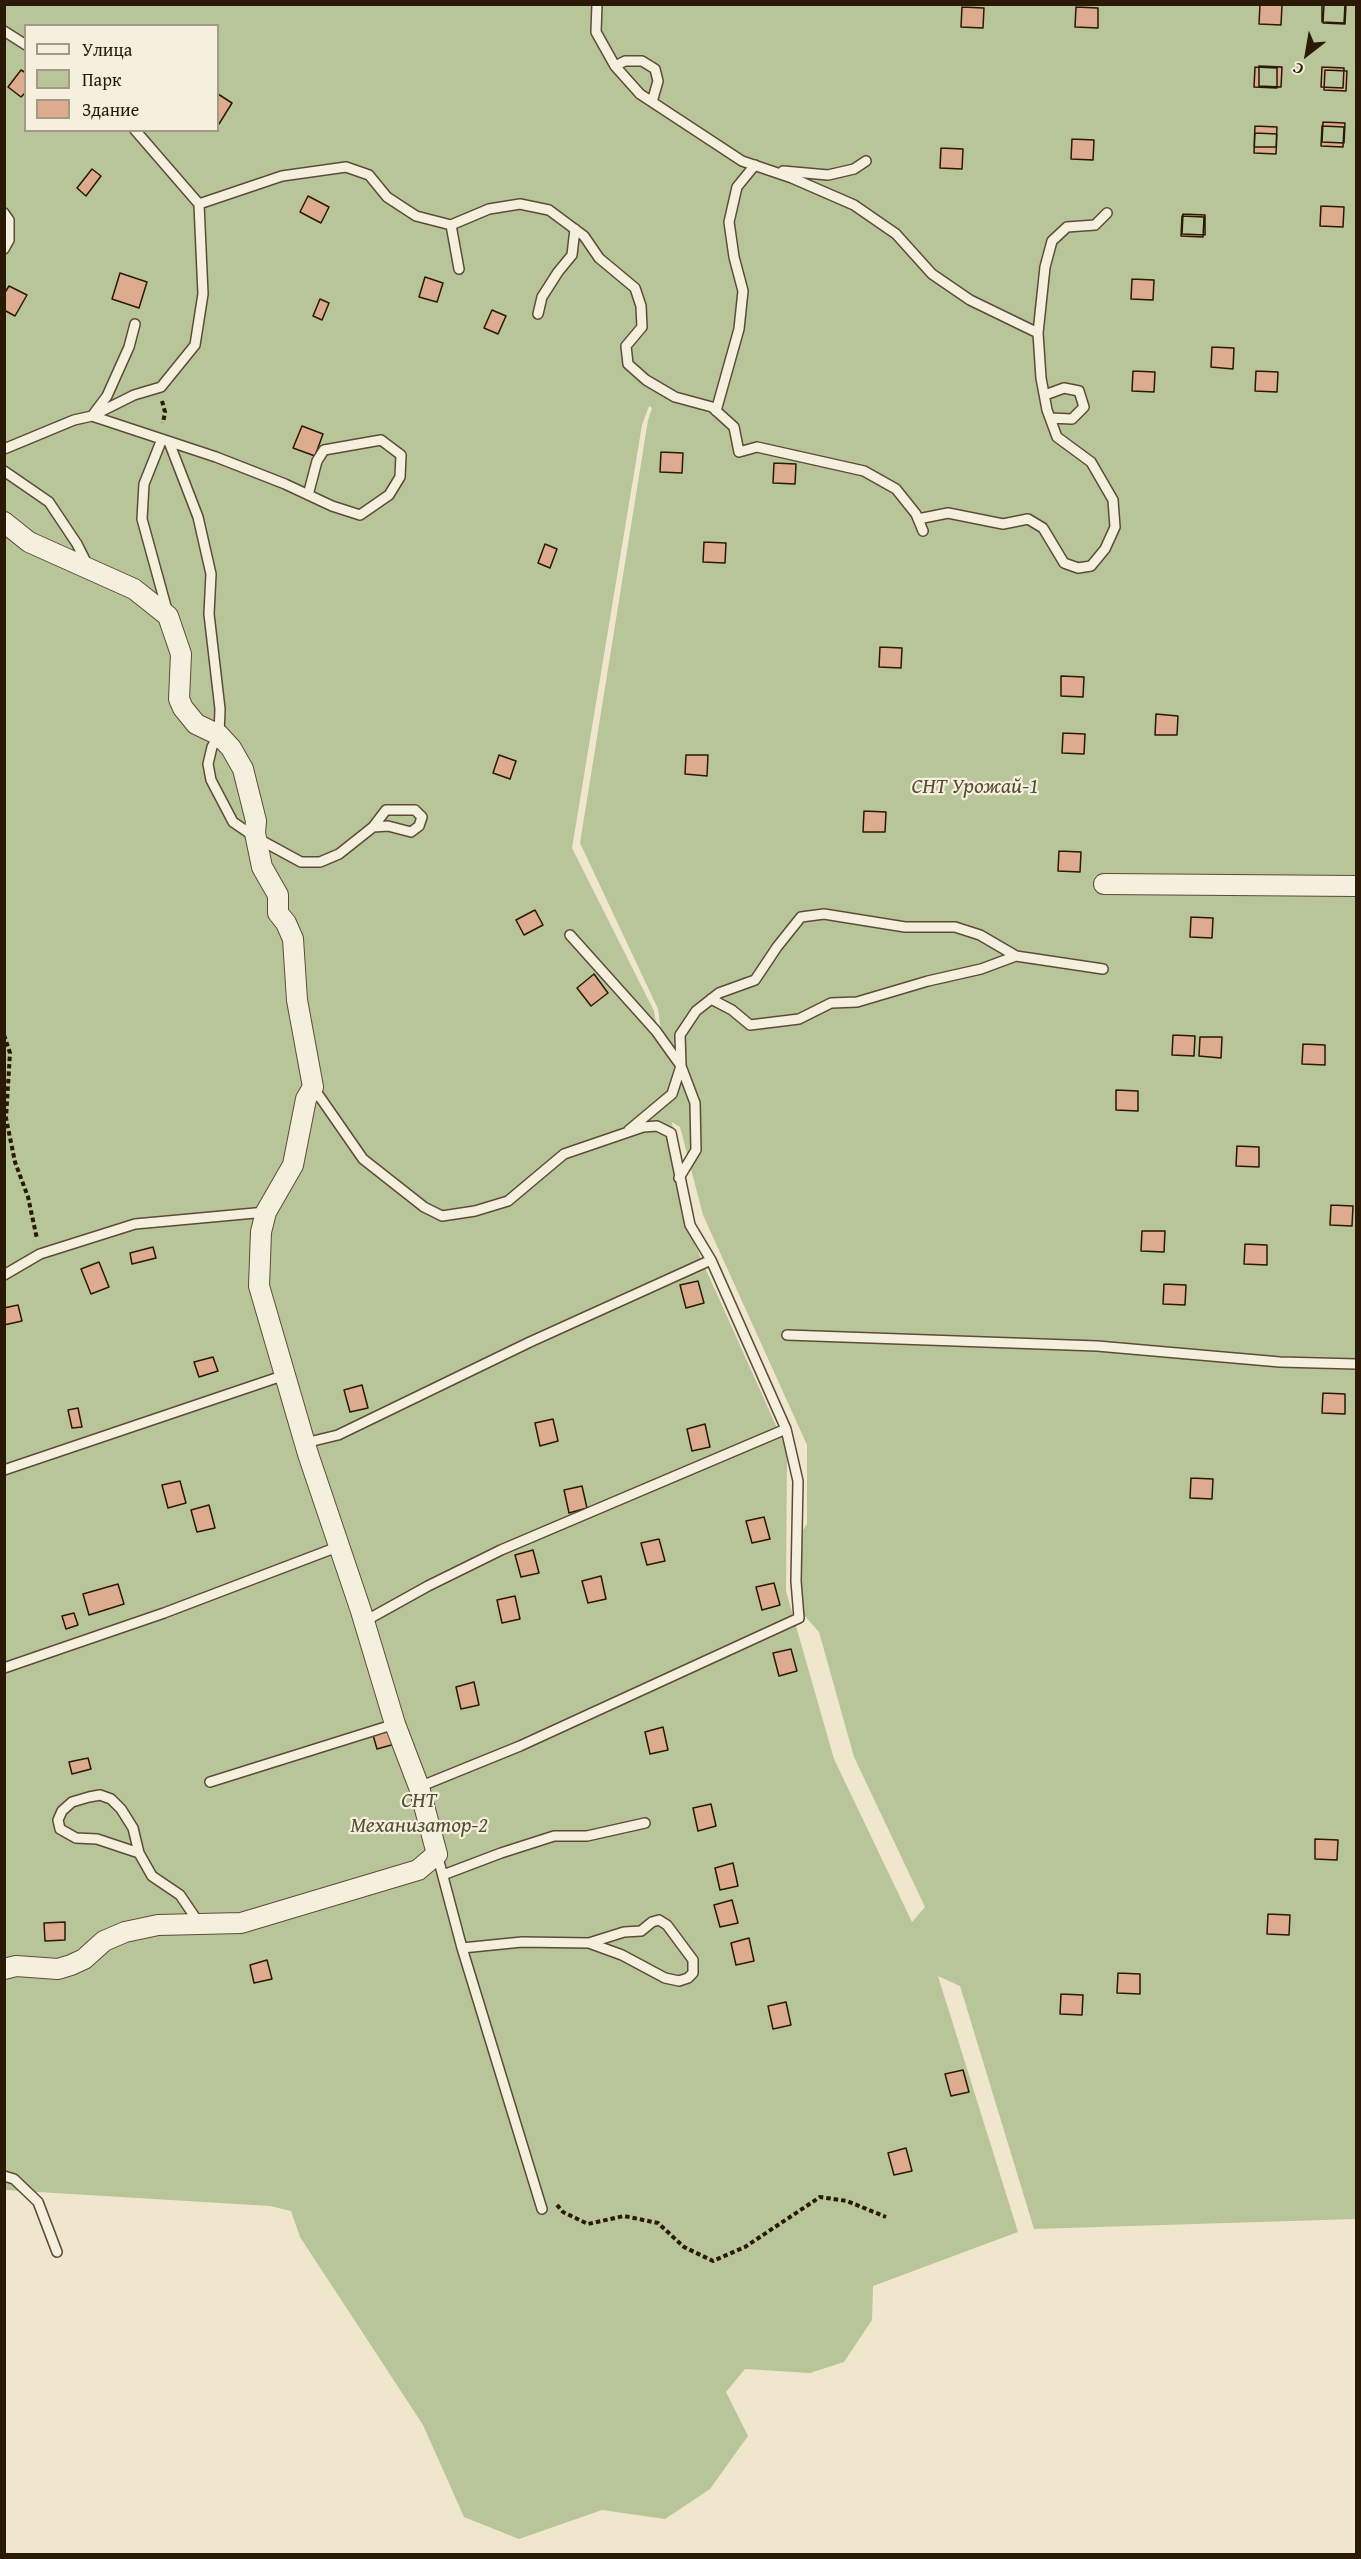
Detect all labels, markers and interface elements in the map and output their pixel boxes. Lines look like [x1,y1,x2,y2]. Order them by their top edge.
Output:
legend [24,24,219,132]
north arrow [1277,24,1337,84]
text: Улица [82,36,132,63]
text: С [1288,57,1308,82]
text: Парк [82,66,121,93]
text: Здание [82,96,139,123]
park label: СНТ Урожай-1 [911,774,1039,800]
park label: СНТ Механизатор-2 [350,1788,488,1840]

